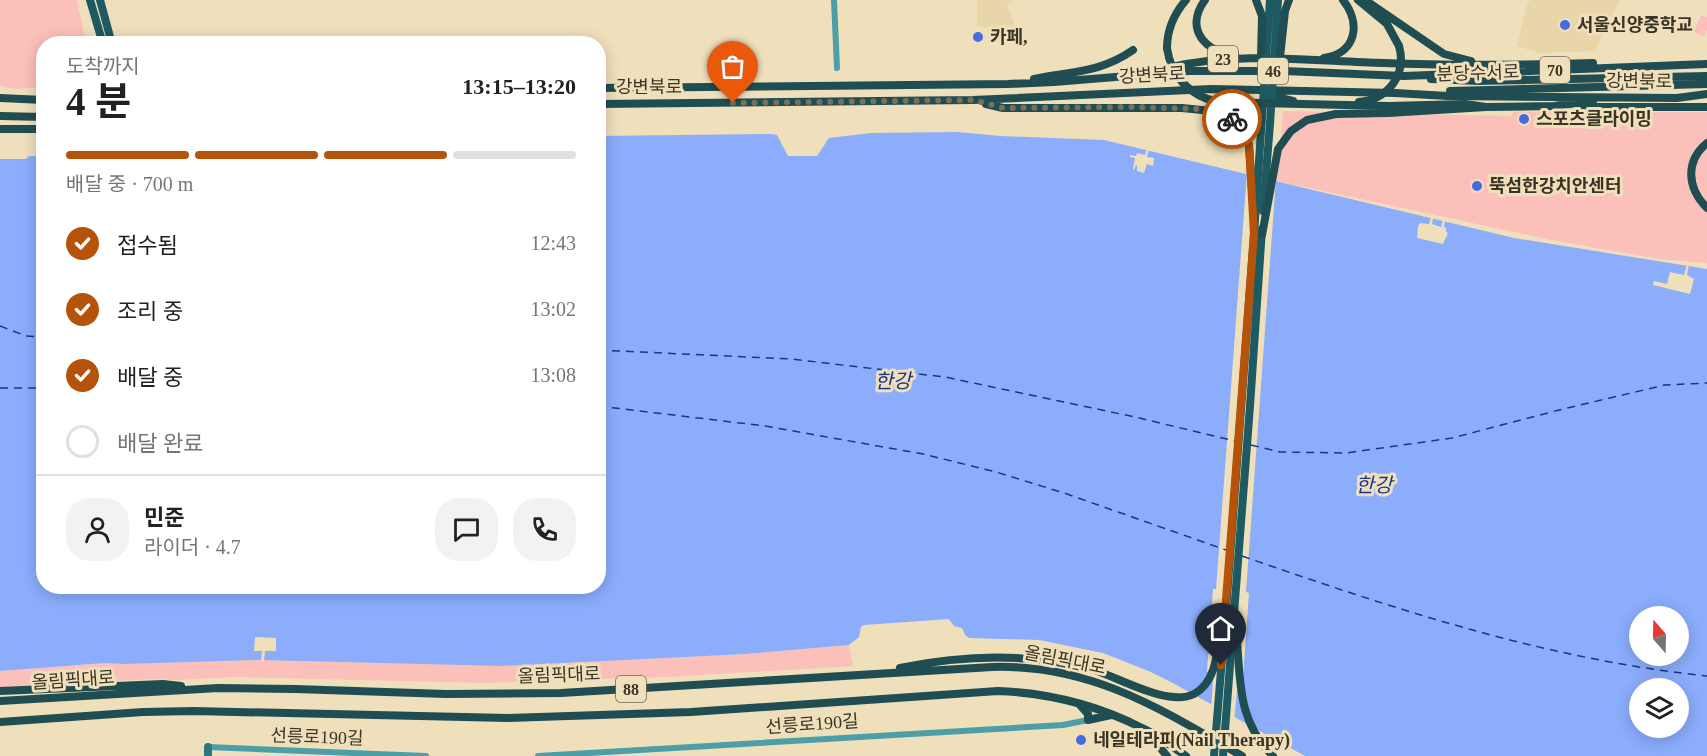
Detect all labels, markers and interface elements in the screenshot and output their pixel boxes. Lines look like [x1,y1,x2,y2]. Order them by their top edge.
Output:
place label: 서울신양중학교 [1577,15,1693,35]
marker: 서울신양중학교 [1558,18,1572,32]
place label: 카페, [990,27,1028,47]
marker: 카페, [971,30,985,44]
pin [707,41,758,103]
road number: 23 [1208,46,1238,72]
icon: bag [716,50,749,83]
text: 도착까지 [66,55,140,77]
road number: 70 [1540,57,1570,83]
road number: 46 [1258,58,1288,84]
street label: 분당수서로 [1436,62,1520,84]
street label: 강변북로 [1118,63,1186,87]
street label: 강변북로 [1606,70,1672,92]
text: 13:15–13:20 [462,74,576,99]
street label: 강변북로 [616,77,682,97]
text: 4 분 [66,80,131,123]
courier [1202,89,1262,149]
icon: bike [1216,103,1249,136]
place label: 스포츠클라이밍 [1536,109,1652,129]
marker: 스포츠클라이밍 [1517,112,1531,126]
text: 배달 중 · 700 m [66,173,193,195]
place label: 뚝섬한강치안센터 [1489,176,1621,196]
marker: 뚝섬한강치안센터 [1470,179,1484,193]
icon: check [66,227,99,260]
text: 12:43 [530,232,576,254]
text: 접수됨 [117,233,178,258]
icon: check [66,293,99,326]
text: 13:02 [530,298,576,320]
text: 조리 중 [117,299,183,324]
icon: check [66,359,99,392]
text: 13:08 [530,364,576,386]
text: 배달 중 [117,365,183,390]
water label: 한강 [874,370,914,392]
text: 배달 완료 [117,431,203,456]
water label: 한강 [1356,474,1395,496]
button: person [66,498,129,561]
button: chat [435,498,498,561]
button: phone [513,498,576,561]
text: 민준 [144,505,184,530]
text: 라이더 · 4.7 [144,536,241,558]
pin [1195,603,1246,665]
north arrow [1629,606,1689,666]
map controls [1629,606,1689,738]
icon: home [1204,612,1237,645]
street label: 올림픽대로 [1022,642,1108,678]
street label: 올림픽대로 [517,664,601,686]
street label: 올림픽대로 [31,667,115,693]
road number: 88 [616,676,646,702]
button: layers [1629,678,1689,738]
street label: 선릉로190길 [765,711,859,737]
street label: 선릉로190길 [270,725,364,749]
place label: 네일테라피(Nail Therapy) [1093,730,1290,751]
marker: 네일테라피(Nail Therapy) [1074,733,1088,747]

